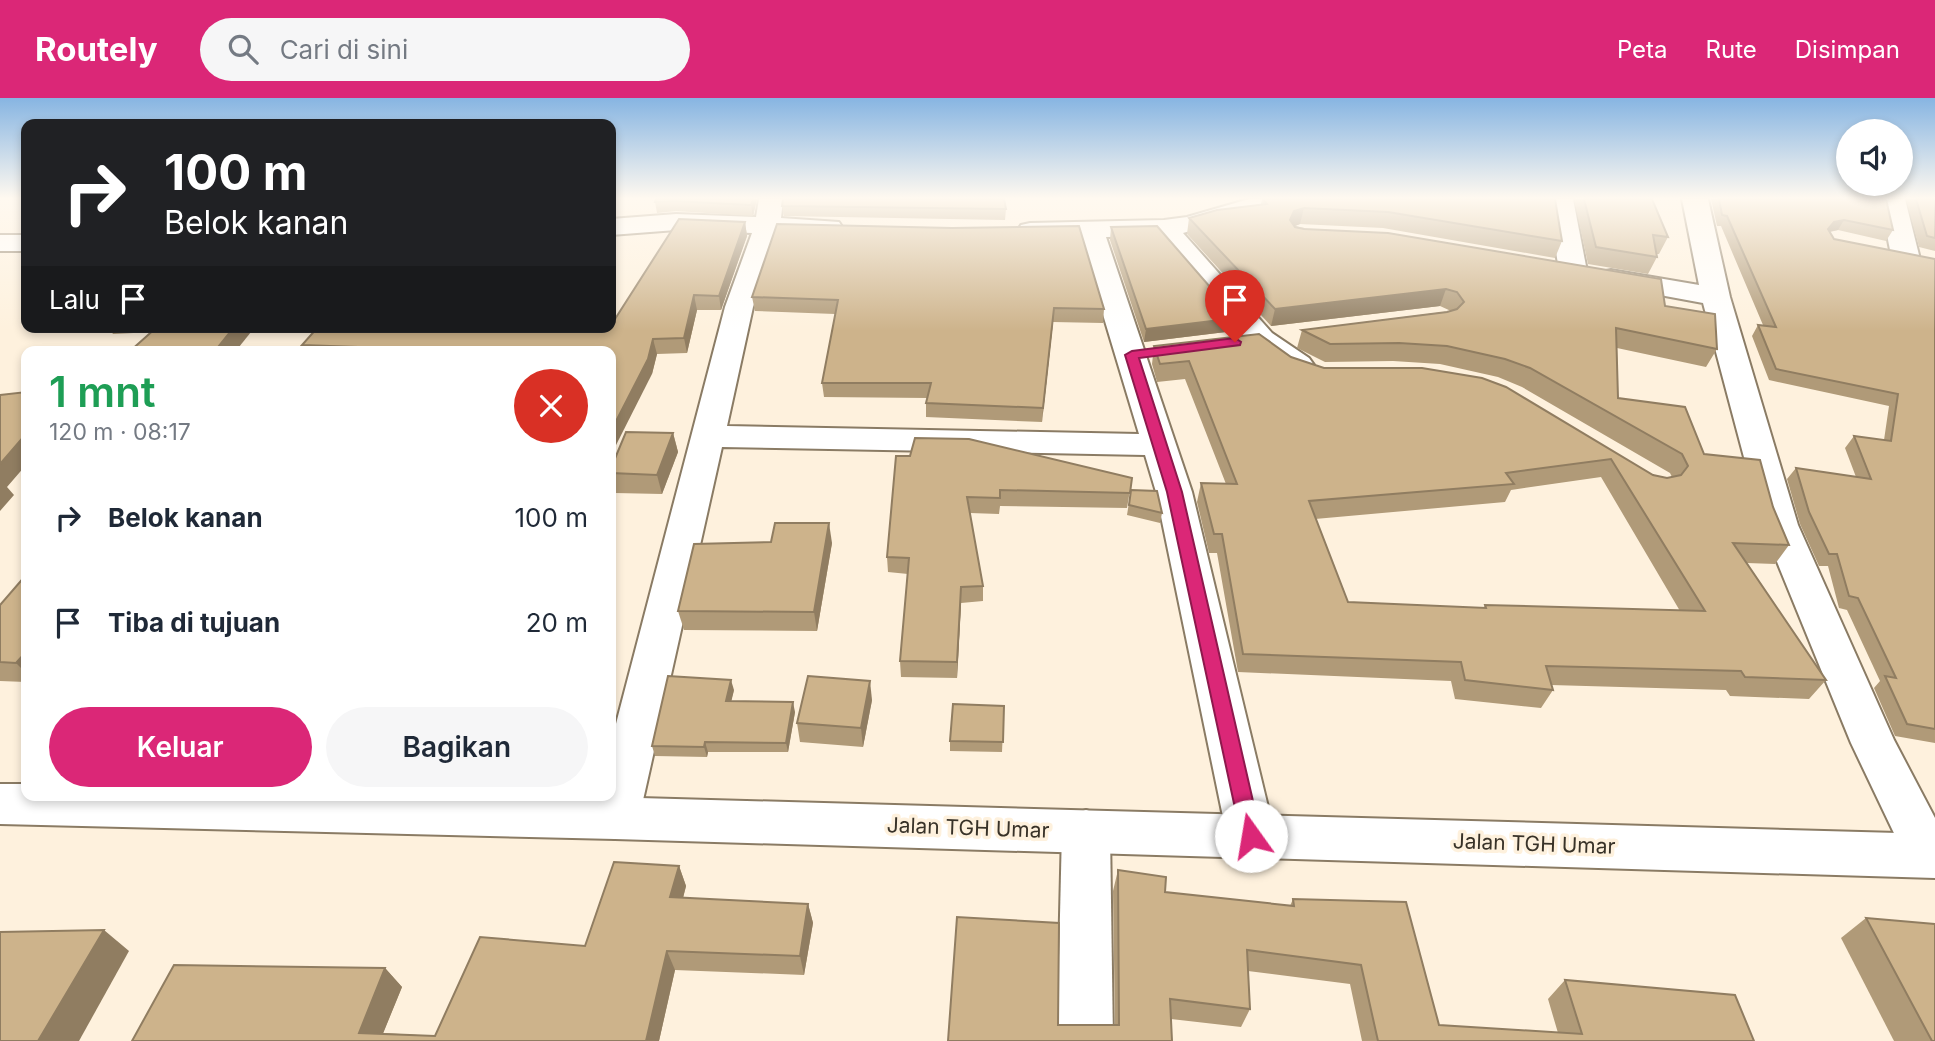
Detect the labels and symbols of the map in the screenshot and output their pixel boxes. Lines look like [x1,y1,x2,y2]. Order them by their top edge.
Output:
pin [1205,270,1265,342]
position arrow [1214,799,1288,873]
street label: Jalan TGH Umar [886,812,1050,843]
street label: Jalan TGH Umar [1452,828,1616,859]

